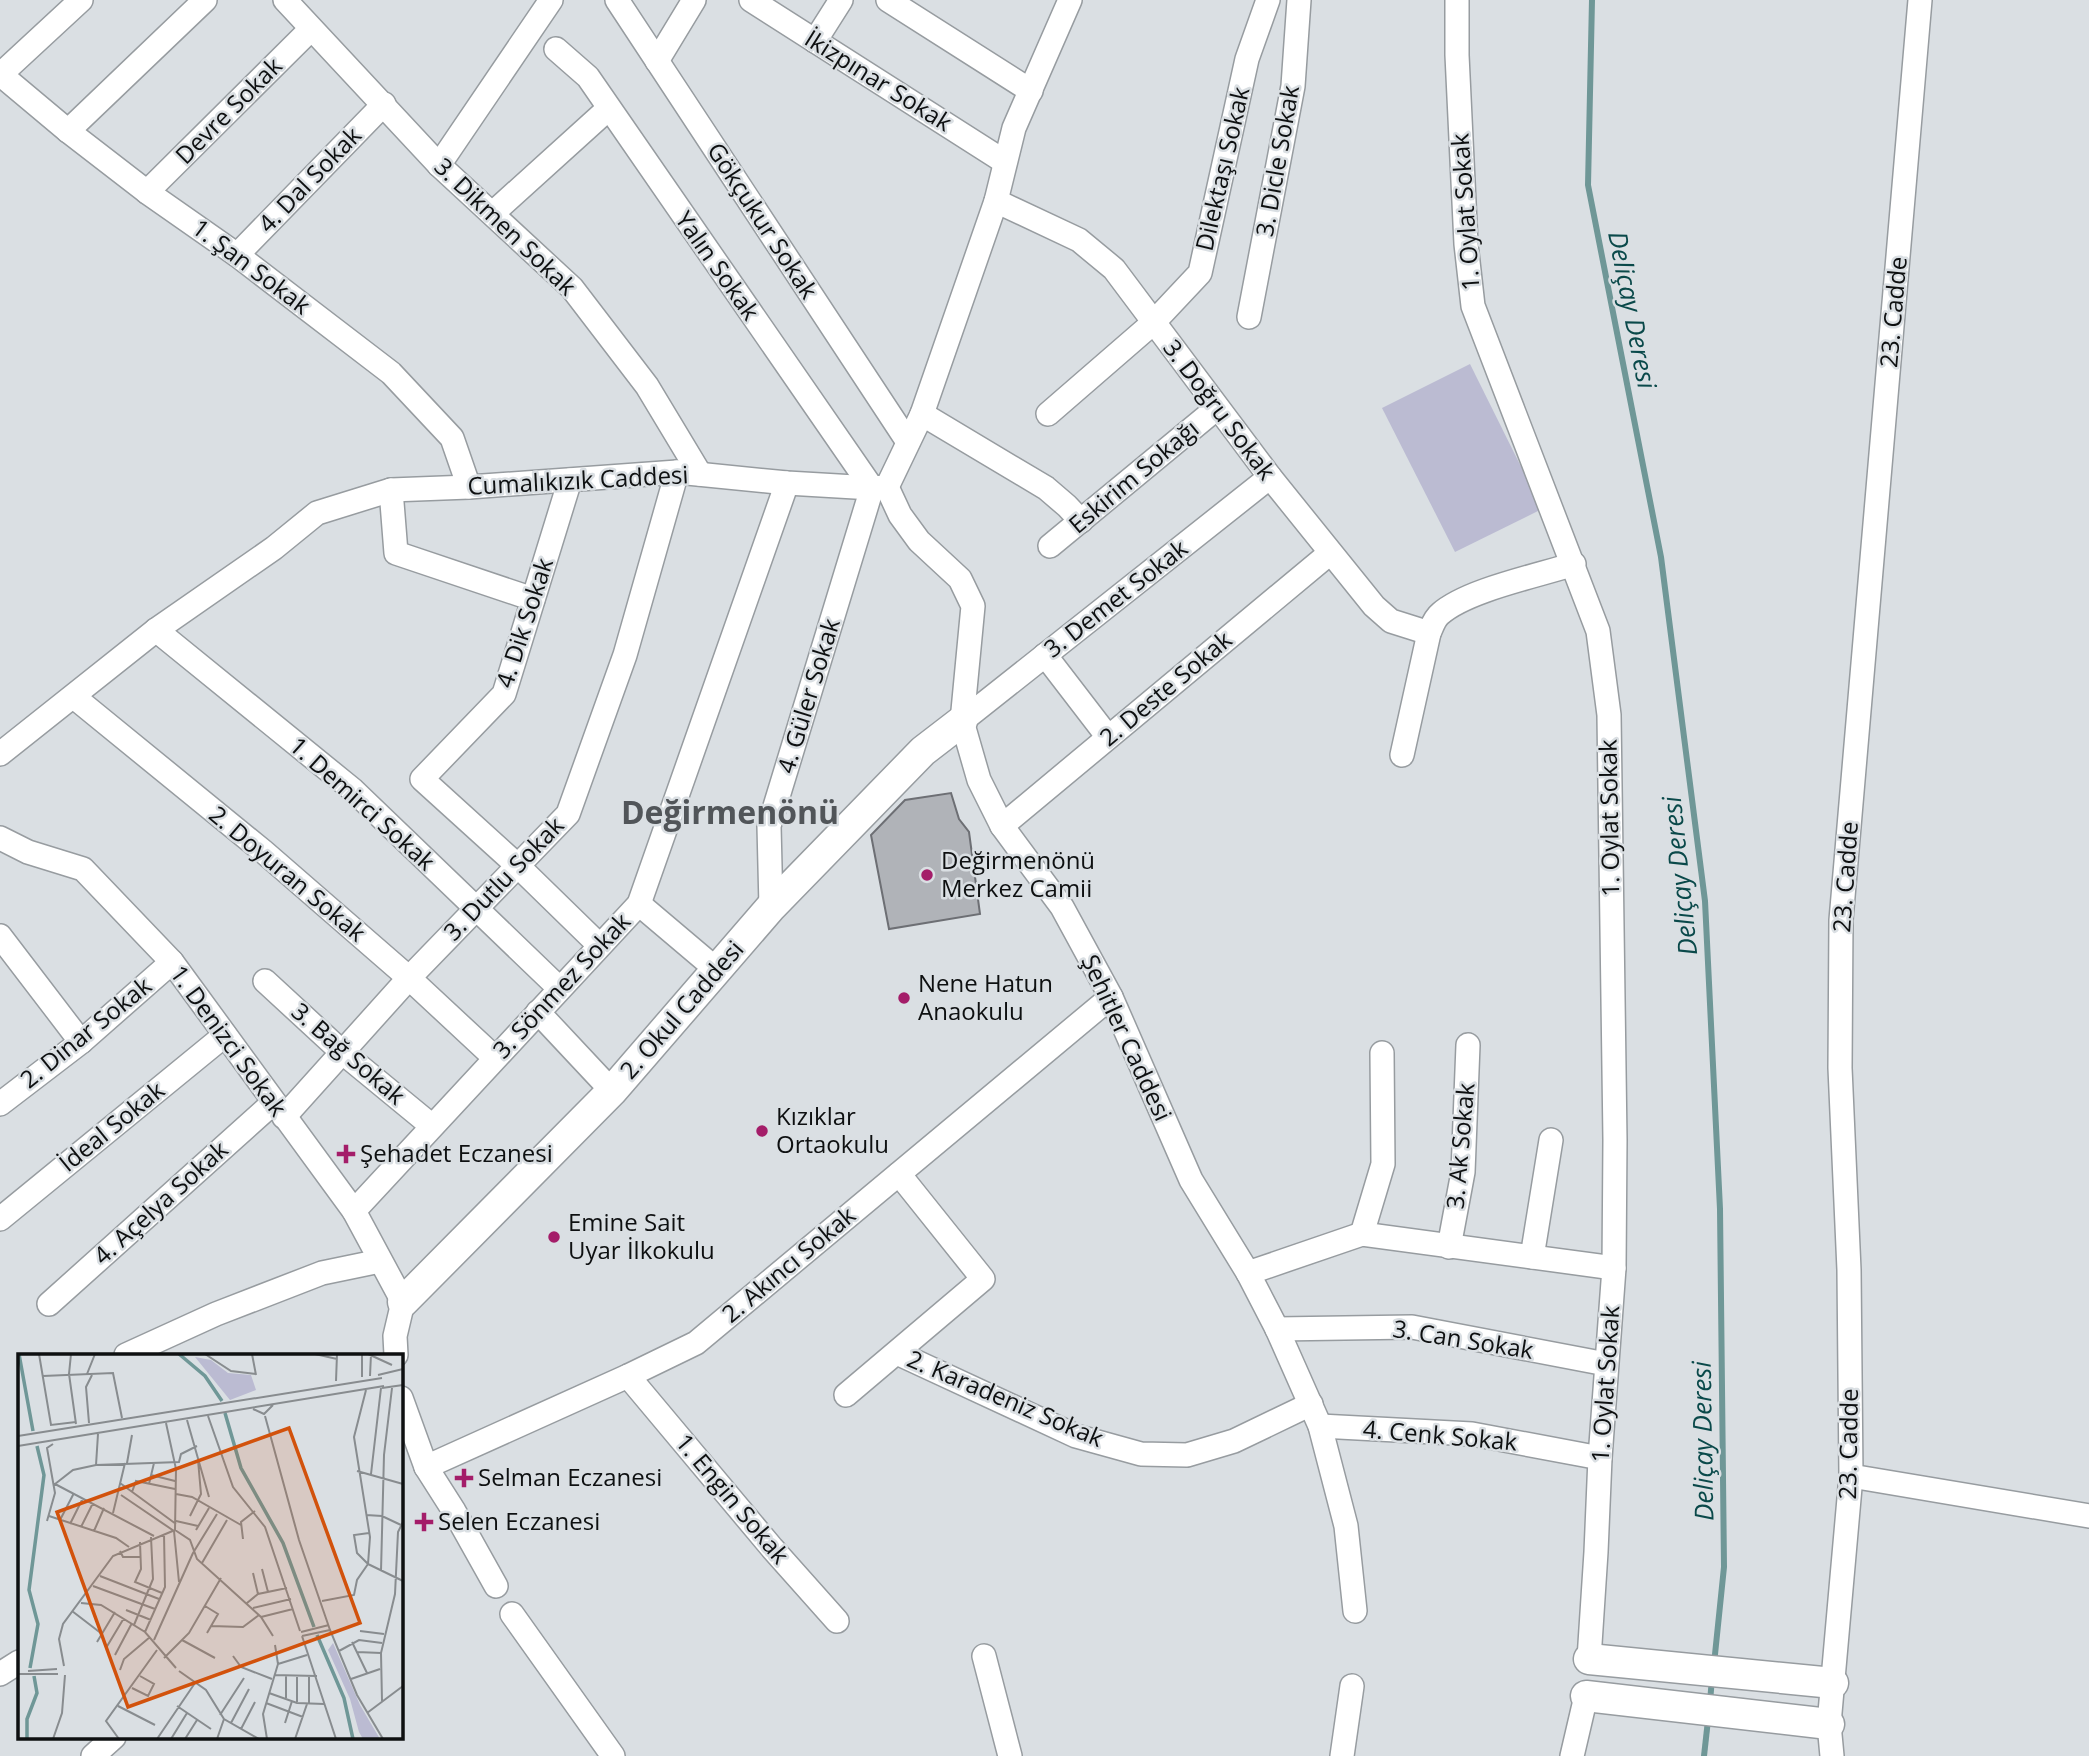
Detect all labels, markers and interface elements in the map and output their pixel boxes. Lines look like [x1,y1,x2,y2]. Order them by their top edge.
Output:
street label: İkizpınar Sokak [799,21,959,138]
street label: Devre Sokak [167,49,289,171]
street label: 3. Dicle Sokak [1247,82,1306,239]
street label: Dilektaşı Sokak [1187,83,1257,254]
street label: 4. Dal Sokak [250,118,368,239]
street label: 1. Oylat Sokak [1443,132,1486,292]
street label: Gökçukur Sokak [700,136,826,305]
street label: 3. Dikmen Sokak [428,150,584,302]
street label: Yalın Sokak [669,204,768,327]
street label: 1. Şan Sokak [186,211,318,321]
water label: Deliçay Deresi [1600,228,1666,392]
street label: 23. Cadde [1871,255,1914,369]
street label: 3. Doğru Sokak [1156,332,1284,486]
street label: Eskirim Sokağı [1061,412,1205,540]
street label: Cumalıkızık Caddesi [467,457,689,502]
street label: 3. Demet Sokak [1036,531,1194,664]
street label: 4. Dik Sokak [487,553,560,692]
street label: 4. Güler Sokak [768,614,847,777]
street label: 2. Deste Sokak [1092,623,1238,753]
street label: 1. Demirci Sokak [283,729,443,877]
street label: 1. Oylat Sokak [1591,739,1626,897]
district label: Değirmenönü [621,790,839,833]
water label: Deliçay Deresi [1653,794,1705,958]
street label: 2. Doyuran Sokak [203,798,374,948]
street label: 3. Dutlu Sokak [435,809,571,947]
street label: 23. Cadde [1824,820,1865,934]
place label: Değirmenönü Merkez Camii [941,843,1095,904]
marker: Değirmenönü Merkez Camii [919,867,935,883]
street label: 3. Sönmez Sokak [485,905,637,1065]
street label: 2. Okul Caddesi [612,933,750,1085]
street label: Şehitler Caddesi [1074,949,1180,1126]
street label: 1. Denizci Sokak [163,958,295,1123]
place label: Nene Hatun Anaokulu [918,966,1053,1027]
street label: 2. Dinar Sokak [13,968,158,1095]
marker: Nene Hatun Anaokulu [896,990,912,1006]
street label: 3. Bağ Sokak [285,994,413,1112]
street label: İdeal Sokak [51,1073,171,1179]
street label: 3. Ak Sokak [1438,1081,1481,1210]
place label: Kızıklar Ortaokulu [776,1099,889,1160]
marker: Kızıklar Ortaokulu [754,1123,770,1139]
street label: 4. Açelya Sokak [86,1132,235,1271]
place label: Şehadet Eczanesi [360,1136,553,1169]
marker: Şehadet Eczanesi [338,1146,354,1162]
street label: 2. Akıncı Sokak [714,1198,862,1329]
place label: Emine Sait Uyar İlkokulu [568,1205,715,1266]
marker: Emine Sait Uyar İlkokulu [546,1229,562,1245]
street label: 1. Oylat Sokak [1583,1304,1626,1464]
street label: 3. Can Sokak [1391,1311,1536,1366]
street label: 2. Karadeniz Sokak [902,1341,1109,1454]
inset map [18,1354,402,1738]
water label: Deliçay Deresi [1683,1360,1721,1521]
street label: 23. Cadde [1830,1388,1865,1500]
street label: 4. Cenk Sokak [1362,1411,1519,1458]
street label: 1. Engin Sokak [669,1426,798,1570]
place label: Selman Eczanesi [478,1460,662,1493]
marker: Selman Eczanesi [456,1470,472,1486]
place label: Selen Eczanesi [438,1504,600,1537]
marker: Selen Eczanesi [416,1514,432,1530]

